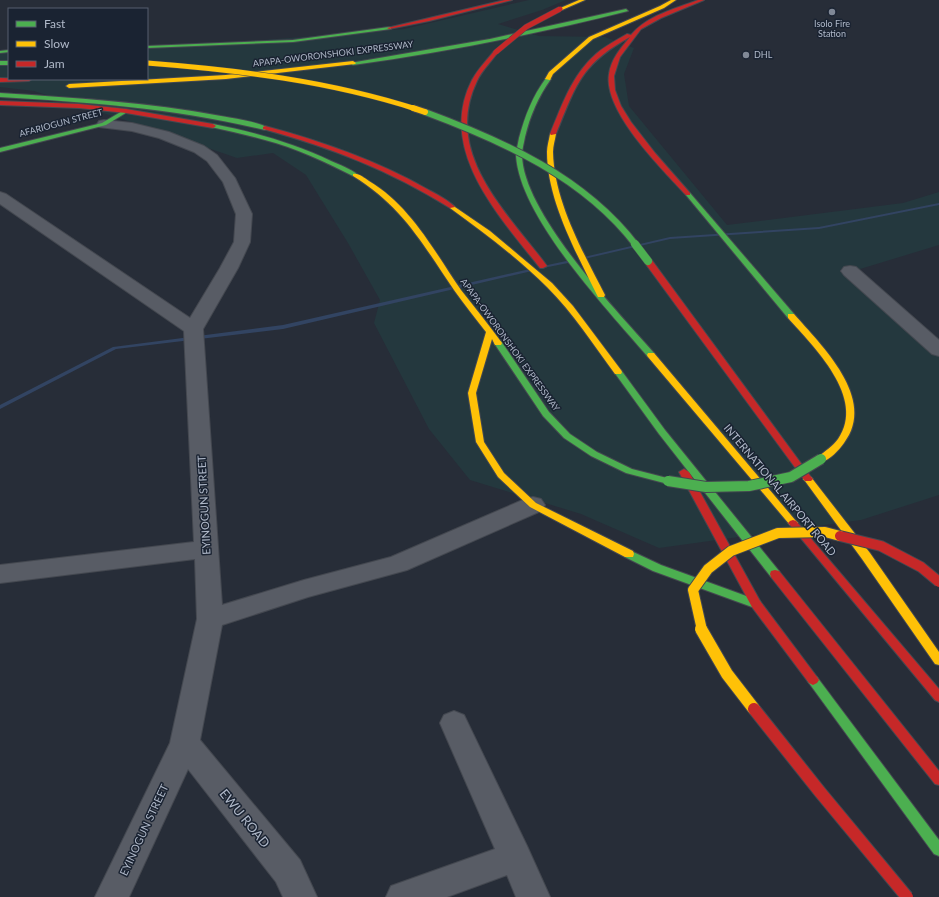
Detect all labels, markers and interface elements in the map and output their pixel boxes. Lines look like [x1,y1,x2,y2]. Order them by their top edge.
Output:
marker: Isolo Fire Station [827,7,837,17]
legend [8,8,148,80]
text: Fast [44,16,66,31]
place label: Isolo Fire Station [814,18,850,39]
text: Slow [44,36,70,51]
street label: APAPA-OWORONSHOKI EXPRESSWAY [252,38,414,69]
place label: DHL [754,49,773,60]
marker: DHL [741,50,751,60]
text: Jam [44,56,65,71]
street label: AFARIOGUN STREET [18,106,105,139]
street label: APAPA-OWORONSHOKI EXPRESSWAY [458,276,563,414]
street label: INTERNATIONAL AIRPORT ROAD [721,421,839,558]
street label: EYINOGUN STREET [194,455,213,555]
street label: EYINOGUN STREET [117,782,171,878]
street label: EWU ROAD [217,785,274,851]

